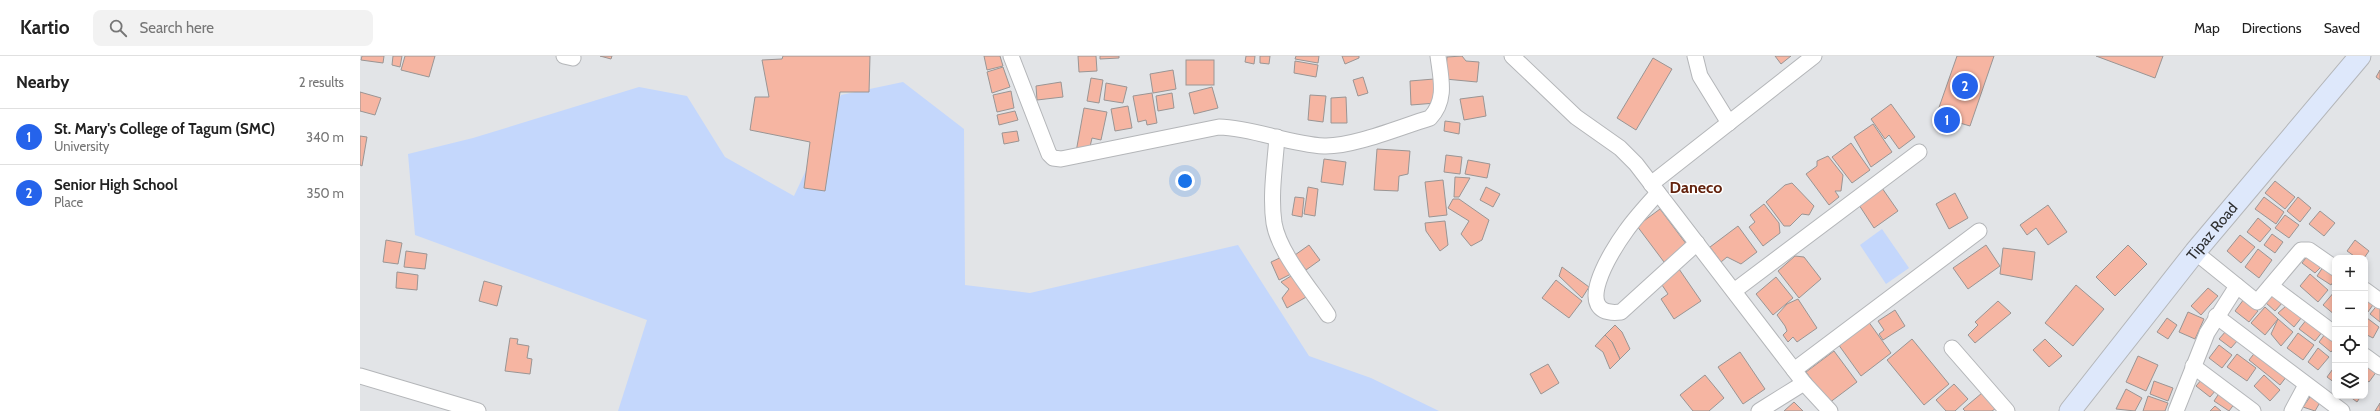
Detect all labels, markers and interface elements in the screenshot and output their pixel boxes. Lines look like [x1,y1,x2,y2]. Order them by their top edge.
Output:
search box [93,10,373,46]
text: Kartio [20,16,69,39]
icon: search [107,17,129,39]
text: Search here [139,19,214,37]
text: Map [2194,19,2220,37]
text: Directions [2242,19,2302,37]
text: Saved [2324,19,2360,37]
pin: 2 [1952,71,1978,101]
text: Nearby [16,72,69,92]
text: 2 results [299,74,344,90]
pin: 1 [1934,105,1960,135]
text: St. Mary's College of Tagum (SMC) [54,120,275,138]
text: 1 [27,129,31,145]
text: 340 m [306,129,344,145]
text: University [54,138,109,154]
your location [1175,171,1195,191]
text: Senior High School [54,176,178,194]
district label: Daneco [1670,178,1722,197]
text: 2 [26,185,32,201]
text: 350 m [307,185,344,201]
text: Place [54,194,83,210]
street label: Tipaz Road [2183,199,2242,264]
map controls [2332,255,2368,399]
button: + [2332,255,2368,291]
button: − [2332,291,2368,327]
button: locate [2332,327,2368,363]
button: layers [2332,363,2368,399]

